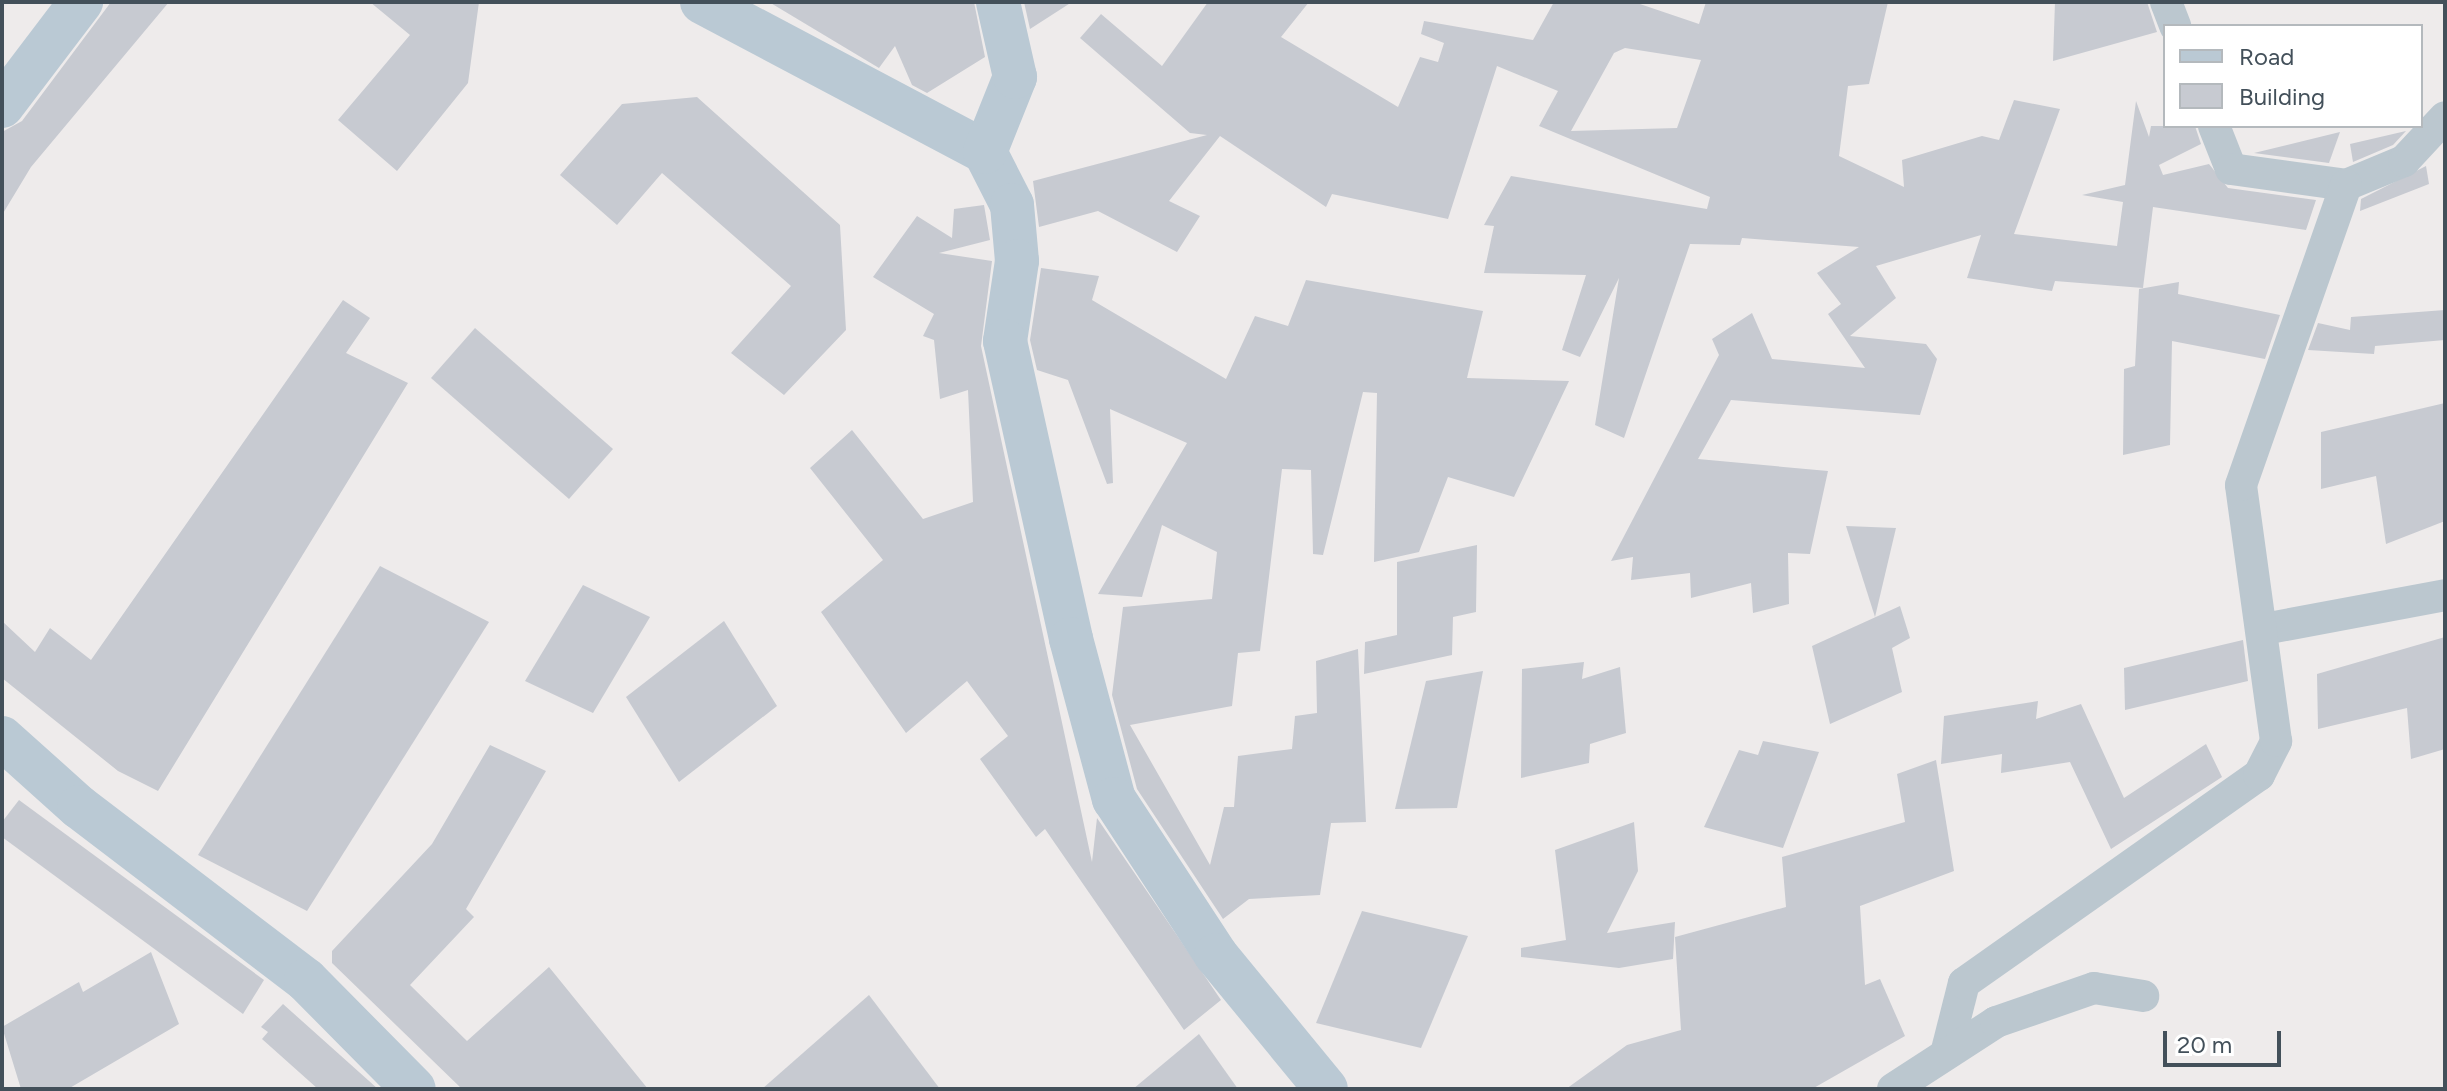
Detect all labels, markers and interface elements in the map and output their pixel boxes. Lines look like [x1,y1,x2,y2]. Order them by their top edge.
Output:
legend [2163,24,2423,128]
text: Road [2239,42,2294,71]
text: Building [2239,82,2325,111]
scale bar [2167,1015,2285,1065]
text: 20 m [2177,1030,2232,1059]

